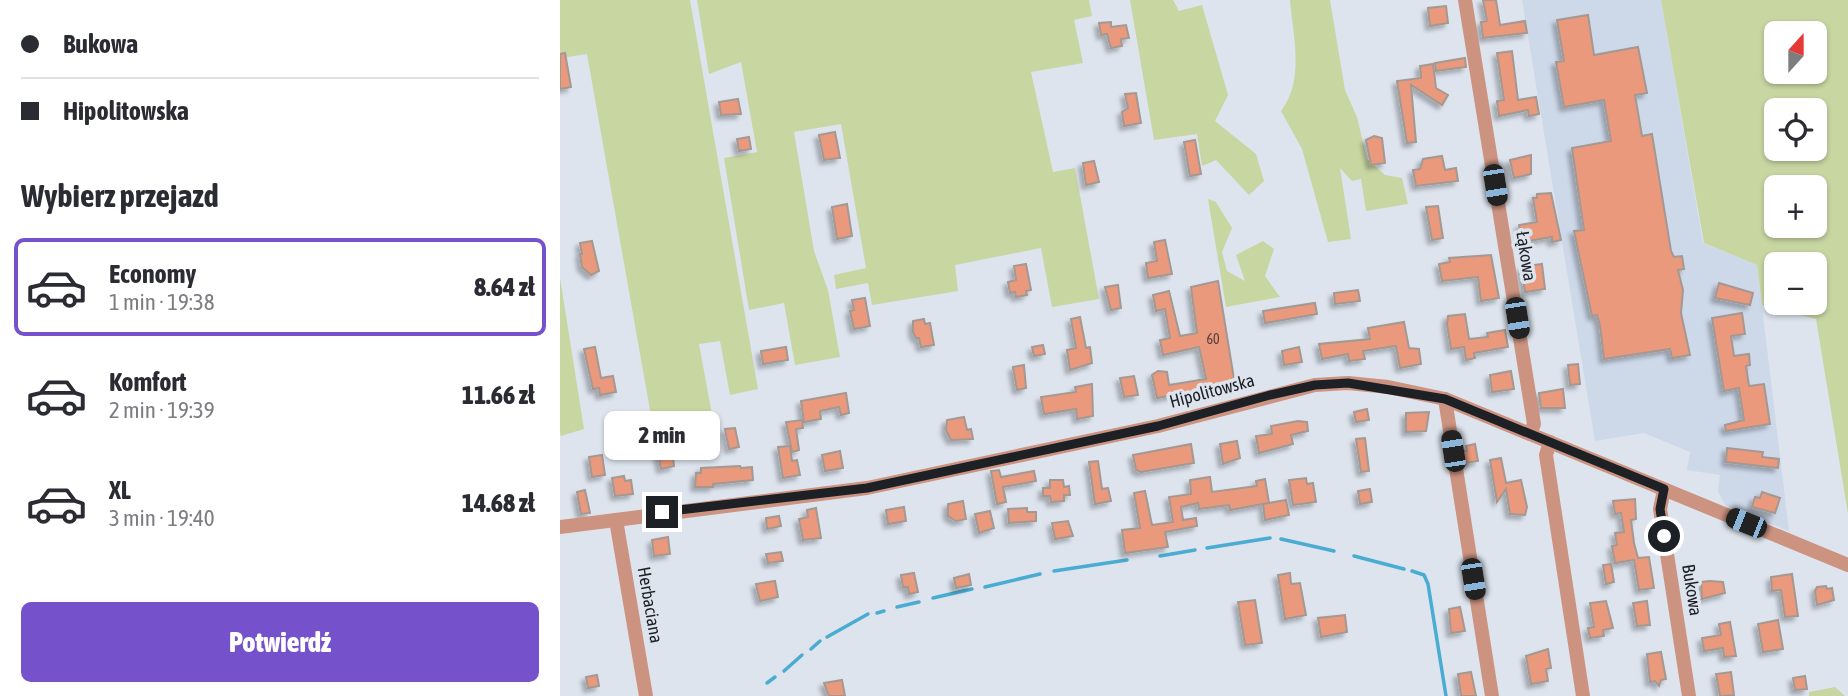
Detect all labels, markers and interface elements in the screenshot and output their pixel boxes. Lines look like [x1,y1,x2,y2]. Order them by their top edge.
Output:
north arrow [1764,21,1827,84]
map controls [1764,21,1827,315]
text: Bukowa [63,29,138,59]
text: Hipolitowska [63,96,189,126]
button: locate [1764,98,1827,161]
car [1482,163,1509,207]
button: + [1764,175,1827,238]
text: Wybierz przejazd [21,177,219,214]
street label: Łąkowa [1512,230,1541,282]
button: − [1764,252,1827,315]
icon: car [25,256,88,319]
text: Economy [109,259,196,289]
text: 8.64 zł [474,272,535,302]
text: 1 min · 19:38 [109,289,215,315]
car [1504,296,1531,340]
house number: 60 [1206,331,1220,347]
icon: car [25,364,88,427]
text: Komfort [109,367,186,397]
street label: Hipolitowska [1167,369,1257,412]
text: 11.66 zł [462,380,535,410]
text: 2 min · 19:39 [109,397,215,423]
callout: 2 min [604,410,720,460]
text: 2 min [639,422,685,448]
car [1440,429,1467,473]
icon: car [25,472,88,535]
text: XL [109,475,131,505]
text: 14.68 zł [462,488,535,518]
route end [646,496,678,528]
text: 3 min · 19:40 [109,505,215,531]
car [1723,505,1770,541]
route start [1648,520,1680,552]
car [1460,557,1487,601]
street label: Bukowa [1678,563,1707,617]
street label: Herbaciana [633,565,668,645]
button: Potwierdź [21,602,539,682]

